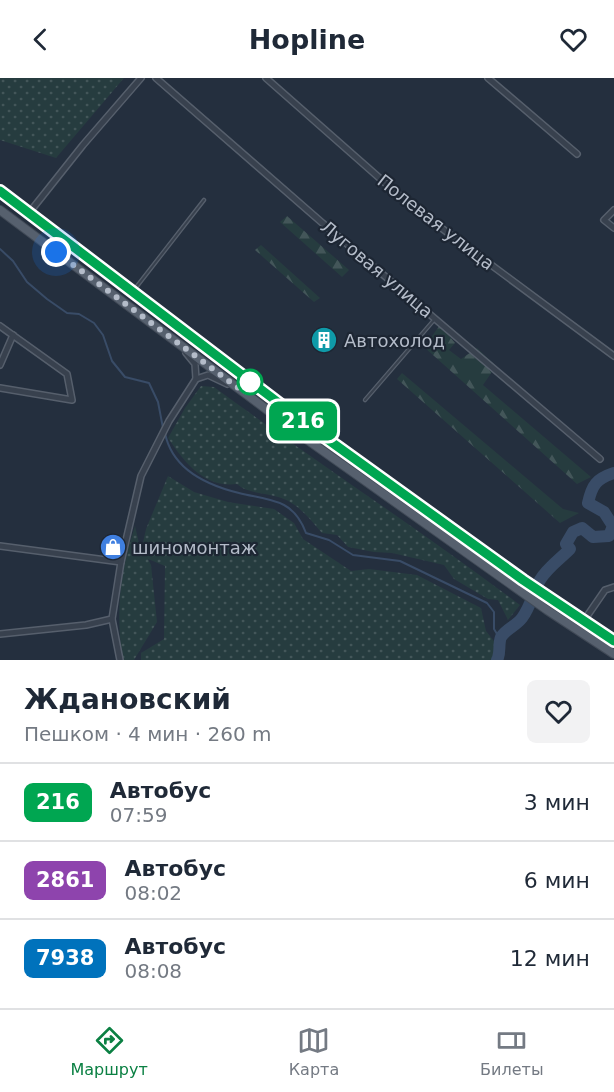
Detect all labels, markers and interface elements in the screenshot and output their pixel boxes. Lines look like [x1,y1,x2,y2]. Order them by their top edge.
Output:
icon: back [24,23,57,56]
icon: heart [557,23,590,56]
text: Hopline [249,24,365,55]
street label: Полевая улица [373,170,499,274]
street label: Луговая улица [317,216,437,322]
your location [41,237,71,267]
building icon: Автохолод [309,325,339,355]
place label: Автохолод [344,330,445,351]
unlabelled marker [237,369,263,395]
line badge: 216 [268,402,338,440]
text: 216 [281,409,325,433]
shop icon: шиномонтаж [98,532,128,562]
place label: шиномонтаж [132,537,257,558]
button: heart [527,680,590,743]
text: Ждановский [24,683,231,716]
text: Пешком · 4 мин · 260 m [24,722,271,746]
text: Автобус [110,778,211,803]
text: 216 [36,790,80,814]
text: 3 мин [524,790,590,815]
text: 07:59 [110,803,167,827]
text: Автобус [124,856,226,881]
text: 2861 [36,868,94,892]
text: 6 мин [524,868,590,893]
text: 08:02 [124,881,182,905]
text: Автобус [124,934,226,959]
text: 7938 [36,946,94,970]
text: 12 мин [510,946,590,971]
text: 08:08 [124,959,182,983]
tab: Маршрут [70,1024,148,1079]
tab: Карта [289,1024,339,1079]
tab: Билеты [480,1024,544,1079]

